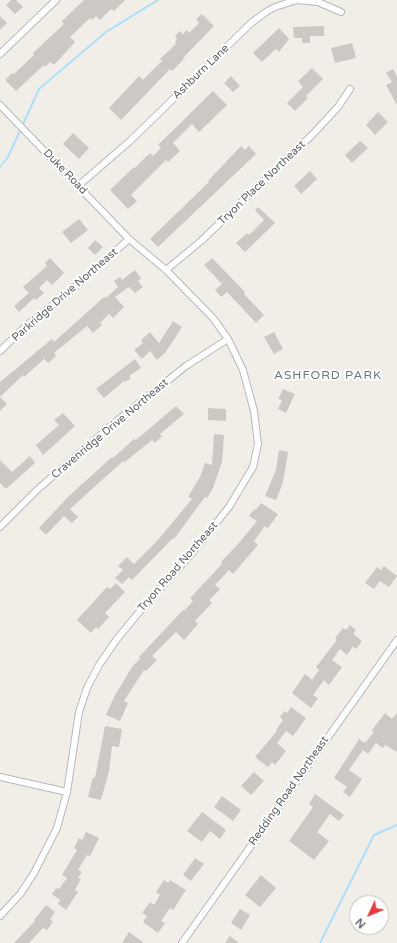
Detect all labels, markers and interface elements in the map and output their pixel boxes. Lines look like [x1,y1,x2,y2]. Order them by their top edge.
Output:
street label: Ashburn Lane [170,42,232,102]
street label: Tryon Place Northeast [216,138,308,228]
street label: Duke Road [40,147,90,197]
street label: Parkridge Drive Northeast [9,246,121,344]
district label: ASHFORD PARK [274,369,382,383]
street label: Cravenridge Drive Northeast [49,376,171,482]
street label: Tryon Road Northeast [135,519,221,615]
street label: Redding Road Northeast [246,734,332,848]
north arrow [349,895,389,935]
text: N [353,915,368,931]

